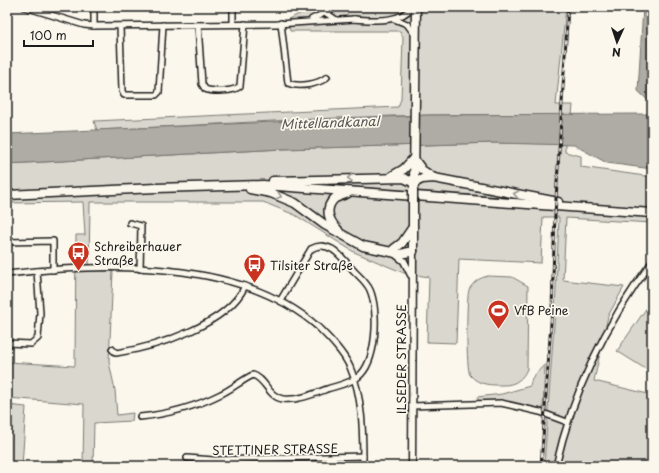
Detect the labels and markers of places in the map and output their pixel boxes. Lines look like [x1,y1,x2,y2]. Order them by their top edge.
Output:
place label: Schreiberhauer Straße [94,237,182,269]
bus stop icon: Schreiberhauer Straße [66,240,92,273]
bus stop icon: Tilsiter Straße [241,252,267,285]
place label: Tilsiter Straße [270,256,353,274]
sports icon: VfB Peine [485,297,511,330]
place label: VfB Peine [514,301,569,319]

